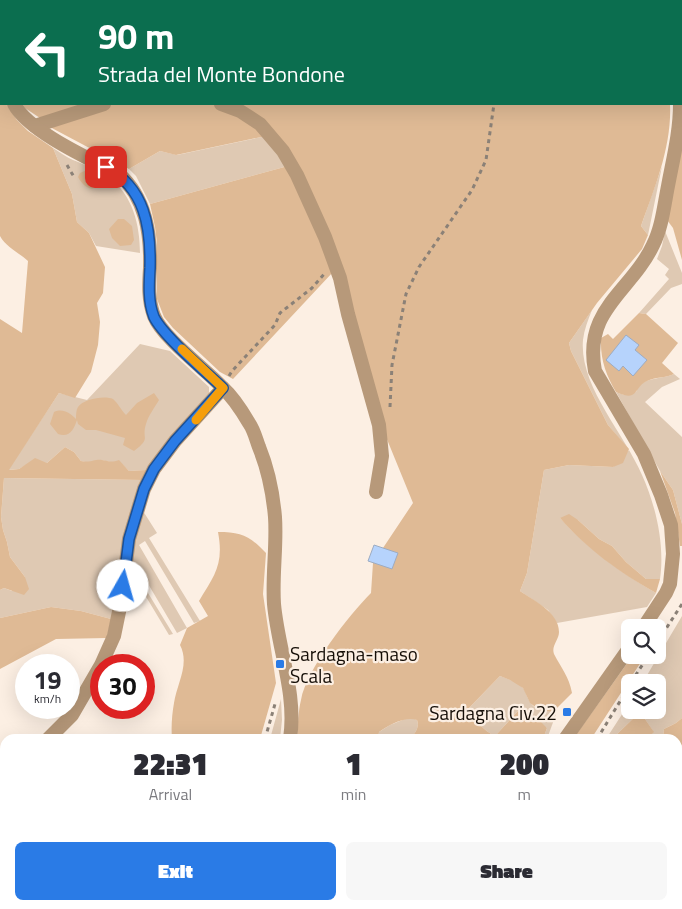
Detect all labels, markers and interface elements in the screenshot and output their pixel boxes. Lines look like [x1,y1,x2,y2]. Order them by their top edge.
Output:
text: 90 m [98,9,174,63]
icon: left [15,20,80,85]
text: Strada del Monte Bondone [98,57,345,91]
pin [85,146,127,188]
icon: arrive [92,153,120,181]
position arrow [96,559,148,611]
map controls [621,619,666,719]
button: search [621,619,666,664]
place label: Sardagna-maso Scala [290,639,418,690]
speed limit sign: 30 [90,654,155,719]
marker: Sardagna-maso Scala [274,658,286,670]
text: 19 [33,661,62,699]
button: layers [621,674,666,719]
text: km/h [34,689,61,708]
place label: Sardagna Civ.22 [429,698,557,727]
marker: Sardagna Civ.22 [561,706,573,718]
text: 22:31 [133,741,208,787]
text: 1 [345,741,362,787]
text: 200 [499,741,549,787]
text: Arrival [149,782,192,806]
text: min [341,782,366,806]
text: m [517,782,531,806]
button: Exit [15,842,336,900]
button: Share [346,842,667,900]

